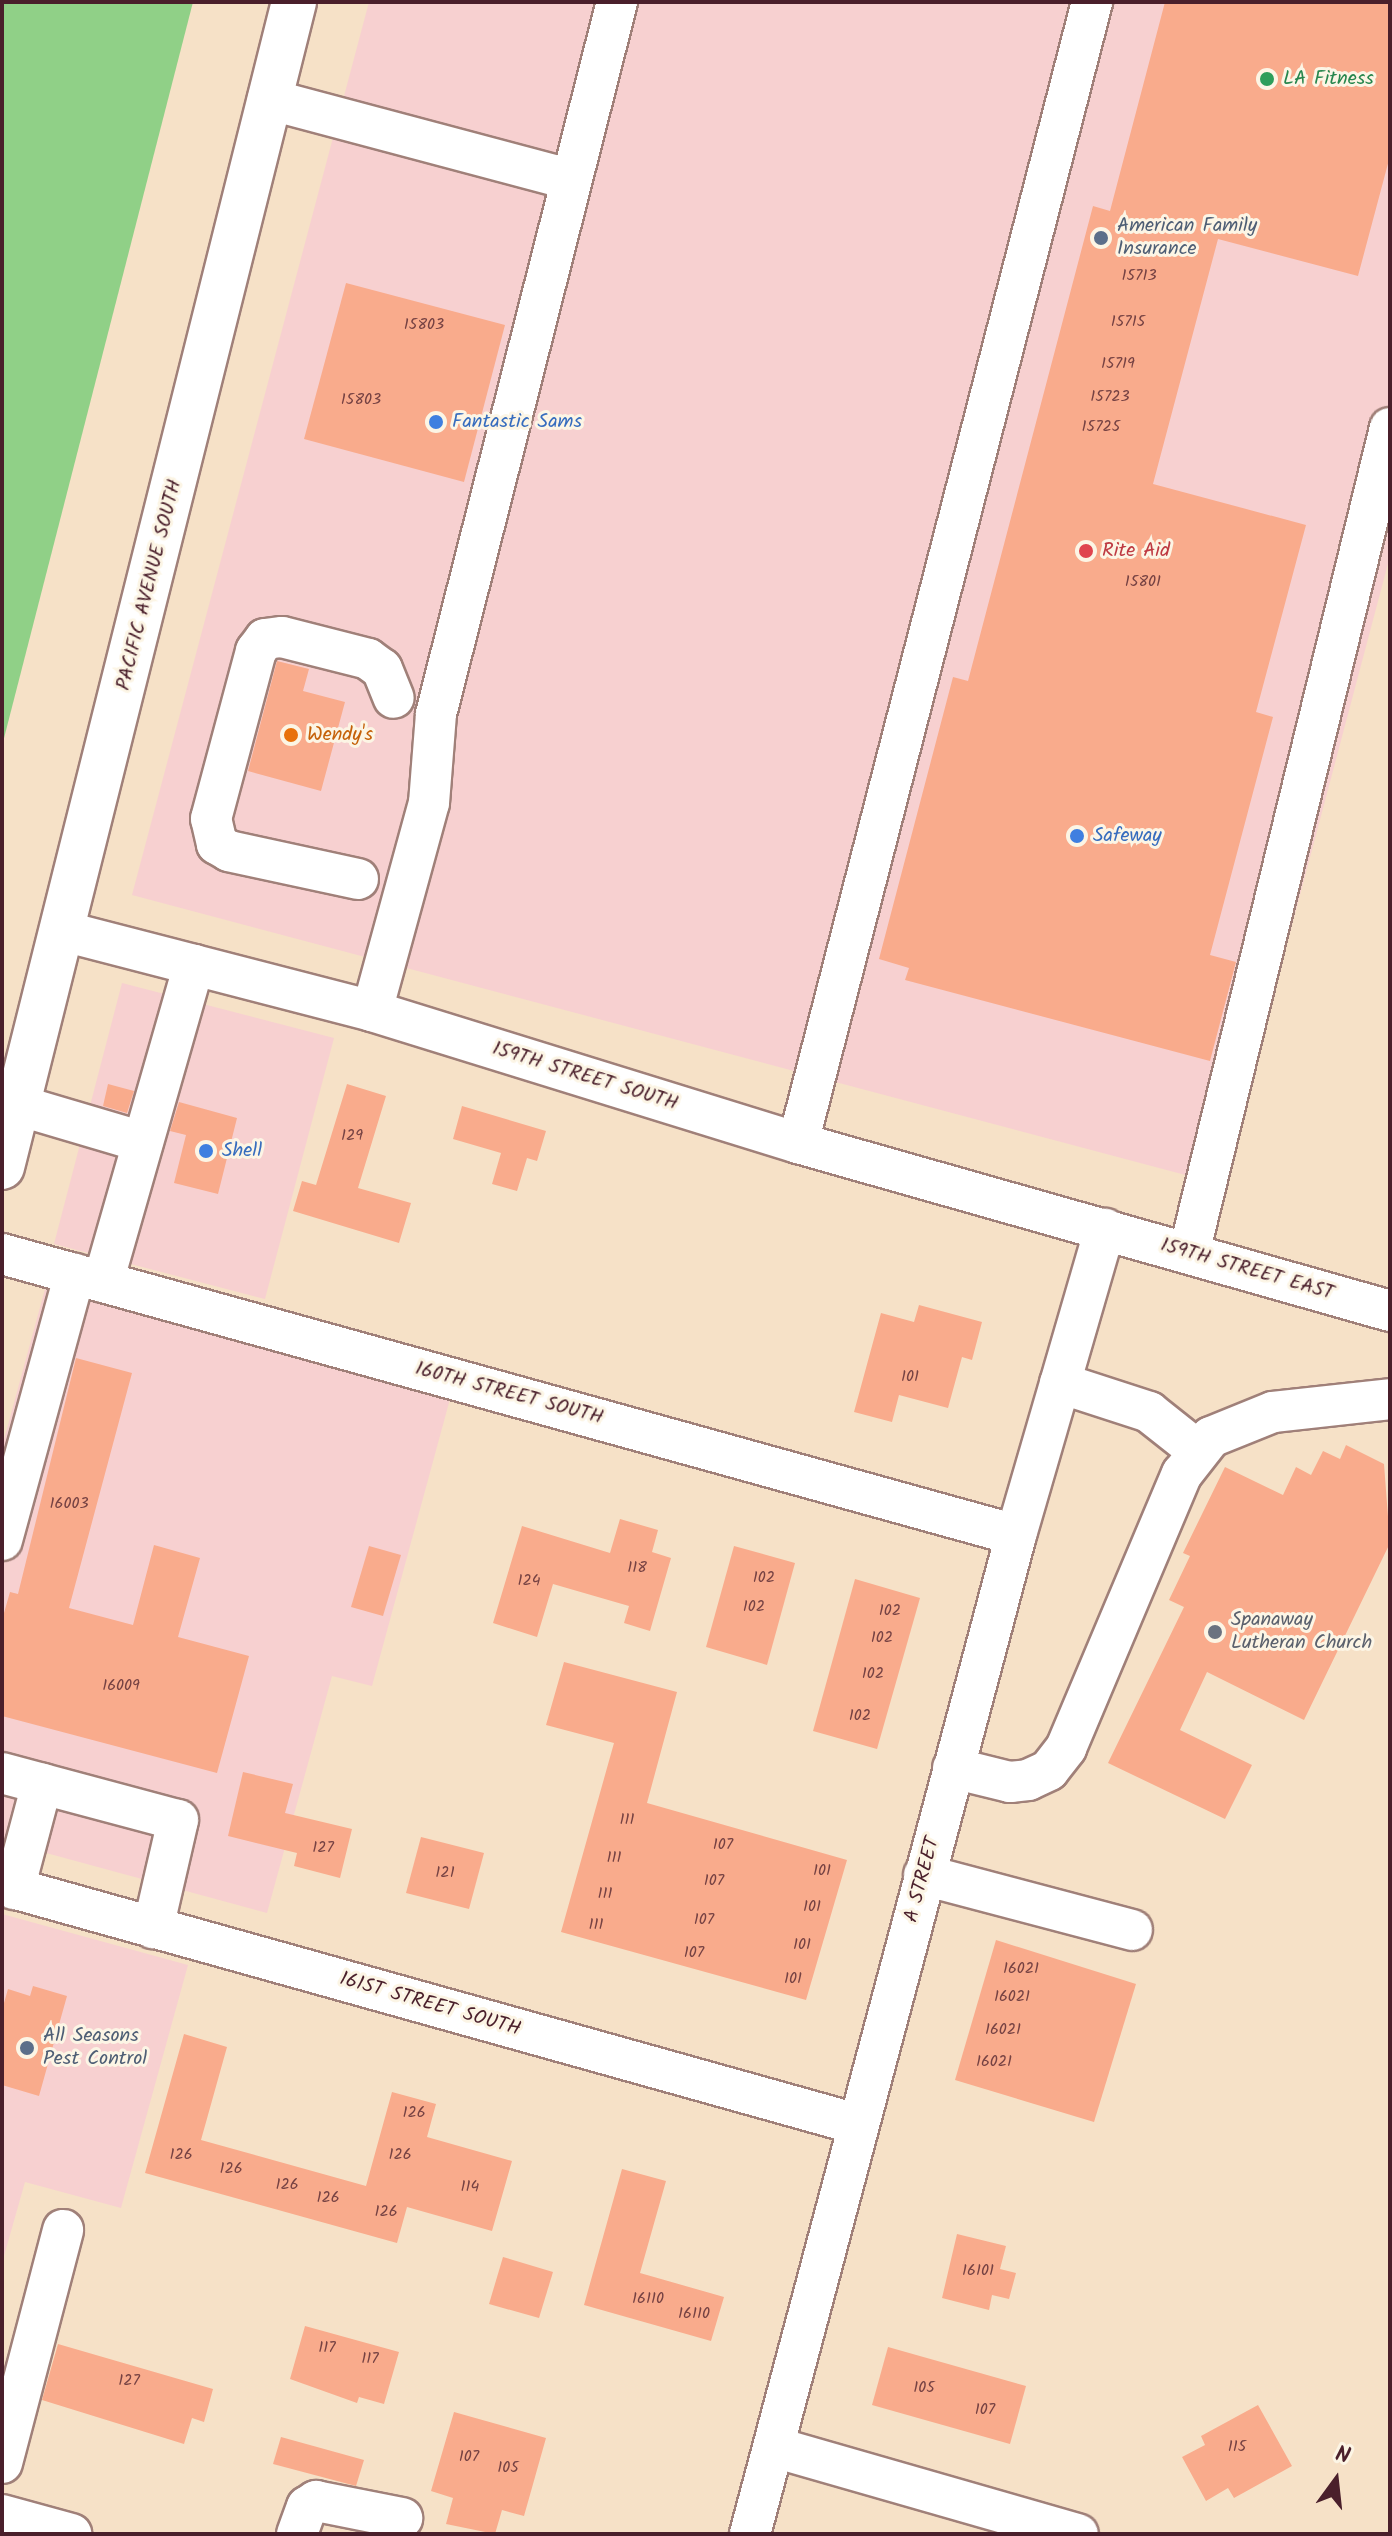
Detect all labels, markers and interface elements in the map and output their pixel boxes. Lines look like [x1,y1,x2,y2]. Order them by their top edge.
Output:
place label: LA Fitness [1283,67,1374,91]
marker: LA Fitness [1258,70,1276,88]
place label: American Family Insurance [1117,214,1257,261]
marker: American Family Insurance [1092,229,1110,247]
house number: 15713 [1121,266,1157,286]
house number: 15715 [1111,312,1145,332]
house number: 15803 [404,315,444,335]
house number: 15719 [1101,354,1135,374]
house number: 15723 [1090,387,1130,407]
house number: 15803 [341,390,381,410]
place label: Fantastic Sams [452,410,582,434]
marker: Fantastic Sams [427,413,445,431]
house number: 15725 [1082,417,1120,437]
street label: PACIFIC AVENUE SOUTH [112,477,188,693]
place label: Rite Aid [1102,539,1170,563]
marker: Rite Aid [1077,542,1095,560]
house number: 15801 [1125,572,1161,592]
place label: Wendy's [307,723,373,747]
marker: Wendy's [282,726,300,744]
place label: Safeway [1093,824,1162,848]
marker: Safeway [1068,827,1086,845]
street label: 159TH STREET SOUTH [489,1037,681,1117]
house number: 129 [341,1126,363,1146]
place label: Shell [222,1139,262,1163]
marker: Shell [197,1142,215,1160]
street label: 159TH STREET EAST [1158,1234,1336,1306]
street label: 160TH STREET SOUTH [412,1357,606,1431]
house number: 101 [901,1367,919,1387]
house number: 16003 [49,1494,89,1514]
house number: 118 [627,1558,647,1578]
house number: 102 [753,1568,775,1588]
house number: 124 [517,1571,541,1591]
house number: 102 [743,1597,765,1617]
house number: 102 [879,1601,901,1621]
place label: Spanaway Lutheran Church [1231,1608,1372,1655]
marker: Spanaway Lutheran Church [1206,1623,1224,1641]
house number: 102 [871,1628,893,1648]
house number: 102 [862,1664,884,1684]
house number: 16009 [102,1676,140,1696]
house number: 102 [849,1706,871,1726]
house number: 111 [619,1810,635,1830]
house number: 107 [713,1835,733,1855]
street label: A STREET [900,1835,946,1925]
house number: 127 [312,1838,334,1858]
house number: 111 [606,1848,622,1868]
house number: 101 [813,1861,831,1881]
house number: 121 [435,1863,455,1883]
house number: 107 [704,1871,724,1891]
house number: 111 [597,1884,613,1904]
house number: 101 [803,1897,821,1917]
house number: 107 [694,1910,714,1930]
house number: 111 [588,1915,604,1935]
house number: 101 [793,1935,811,1955]
house number: 107 [684,1943,704,1963]
house number: 16021 [1003,1959,1039,1979]
street label: 161ST STREET SOUTH [337,1968,523,2042]
house number: 101 [784,1969,802,1989]
house number: 16021 [994,1987,1030,2007]
house number: 16021 [985,2020,1021,2040]
place label: All Seasons Pest Control [43,2024,147,2071]
marker: All Seasons Pest Control [18,2039,36,2057]
house number: 16021 [976,2052,1012,2072]
house number: 126 [402,2103,426,2123]
house number: 126 [169,2145,193,2165]
house number: 126 [388,2145,412,2165]
house number: 126 [219,2159,243,2179]
house number: 126 [275,2175,299,2195]
house number: 114 [461,2177,479,2197]
house number: 126 [316,2188,340,2208]
house number: 126 [374,2202,398,2222]
house number: 16101 [962,2261,994,2281]
house number: 16110 [632,2289,664,2309]
house number: 16110 [678,2304,710,2324]
house number: 117 [318,2338,336,2358]
house number: 117 [361,2349,379,2369]
house number: 127 [118,2371,140,2391]
house number: 105 [913,2378,935,2398]
house number: 107 [975,2400,995,2420]
house number: 115 [1228,2437,1246,2457]
text: N [1331,2438,1354,2475]
north arrow [1296,2440,1376,2520]
house number: 107 [459,2447,479,2467]
house number: 105 [497,2458,519,2478]

